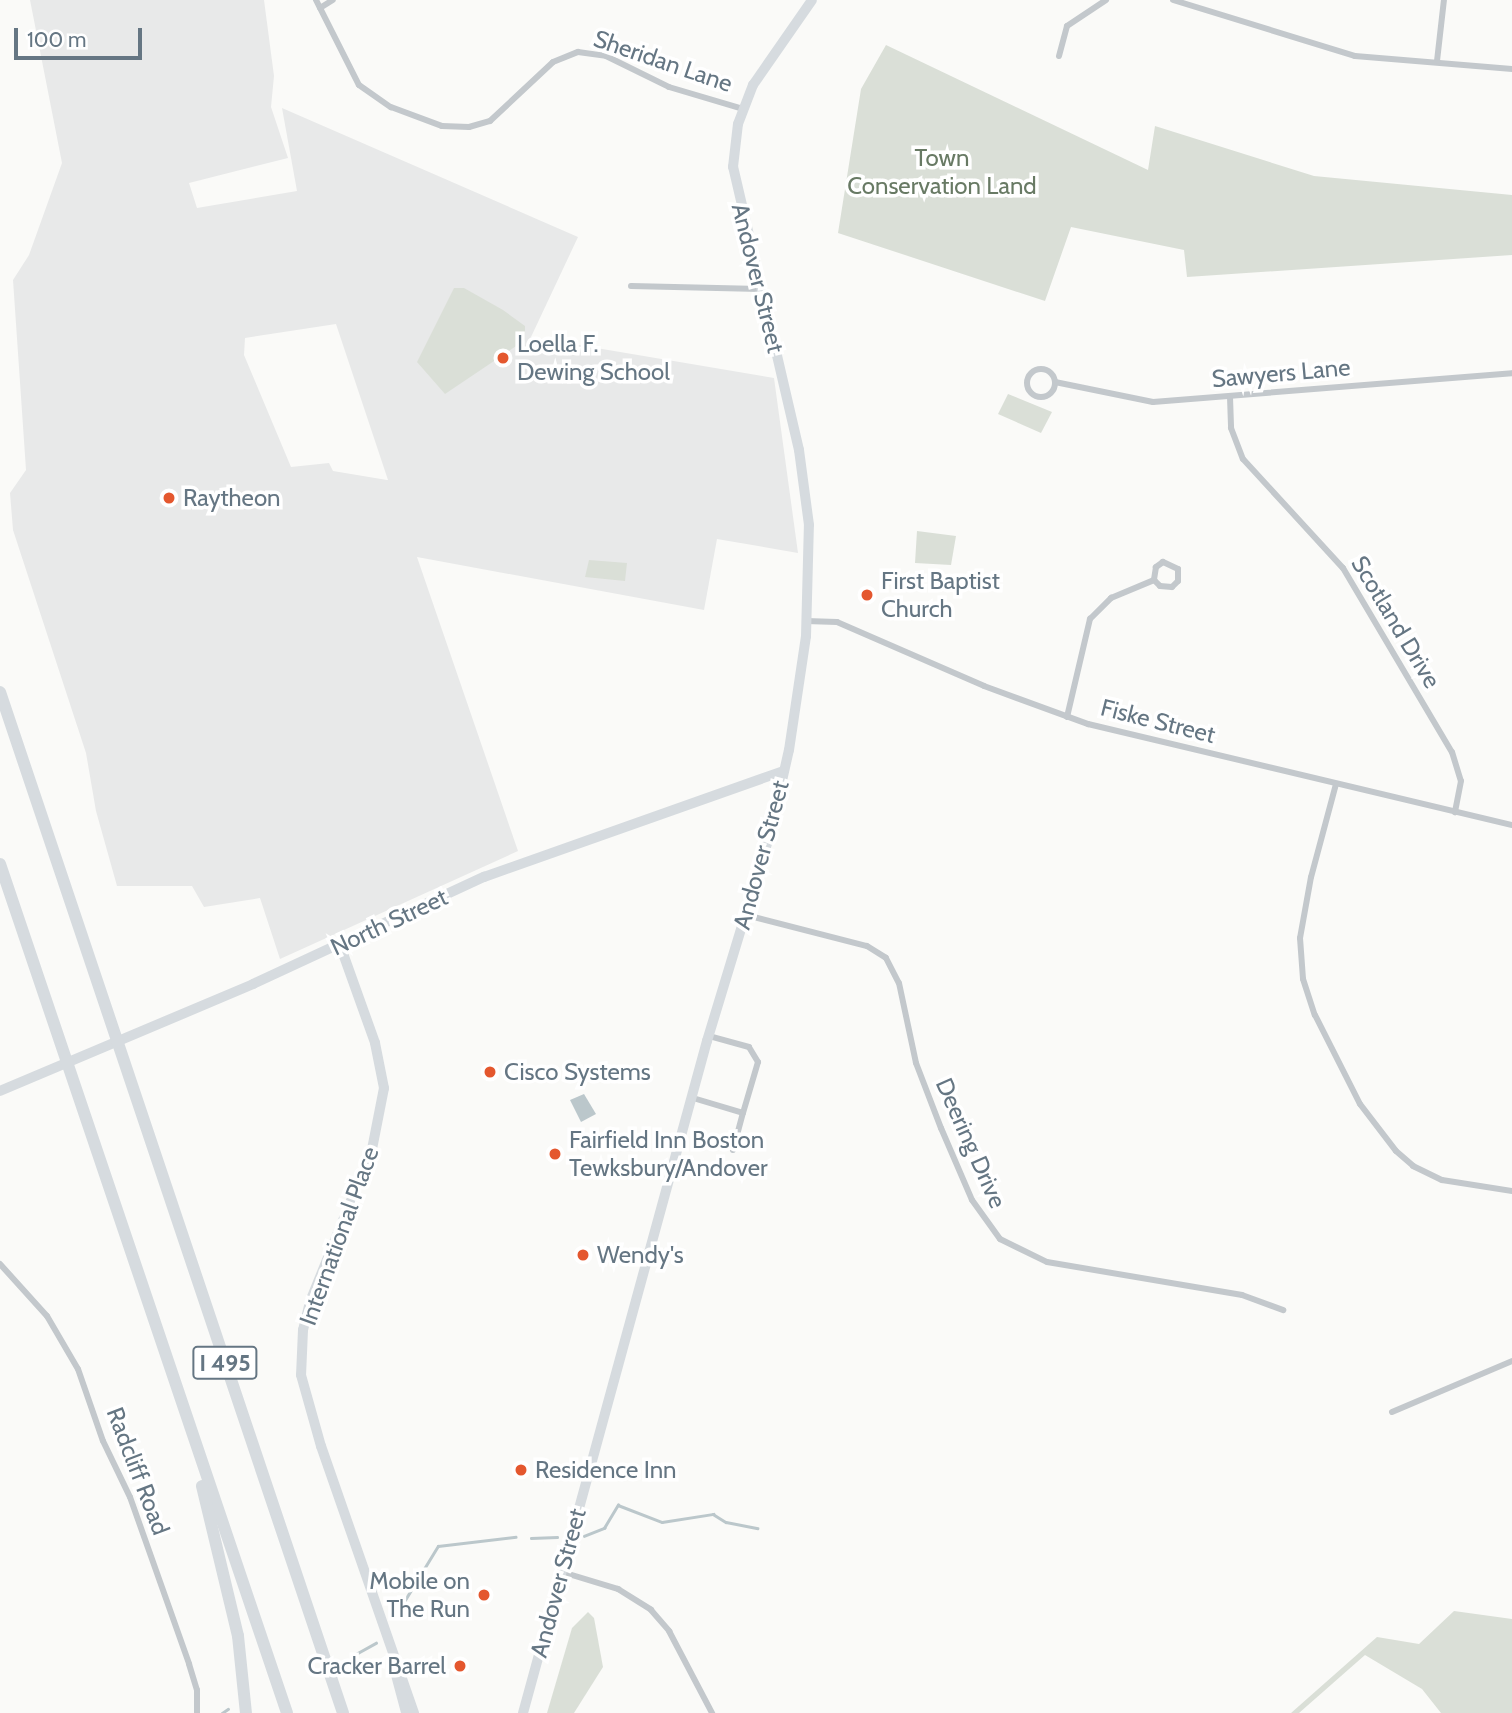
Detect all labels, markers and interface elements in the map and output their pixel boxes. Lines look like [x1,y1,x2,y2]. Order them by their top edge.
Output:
scale bar [18,14,145,58]
street label: Sheridan Lane [590,24,736,98]
text: 100 m [27,27,86,52]
park label: Town Conservation Land [847,144,1037,200]
street label: Andover Street [726,200,790,356]
place label: Loella F. Dewing School [517,330,670,386]
marker: Loella F. Dewing School [495,350,511,366]
street label: Sawyers Lane [1211,353,1351,393]
place label: Raytheon [183,484,281,512]
marker: Raytheon [161,490,177,506]
street label: Scotland Drive [1345,551,1447,693]
place label: First Baptist Church [881,567,1000,623]
marker: First Baptist Church [859,587,875,603]
street label: Fiske Street [1098,693,1218,749]
street label: Andover Street [727,777,795,933]
street label: North Street [326,882,452,962]
place label: Cisco Systems [504,1058,651,1086]
marker: Cisco Systems [482,1064,498,1080]
street label: Deering Drive [930,1074,1012,1212]
place label: Fairfield Inn Boston Tewksbury/Andover [569,1126,768,1182]
street label: International Place [293,1143,385,1329]
marker: Fairfield Inn Boston Tewksbury/Andover [547,1146,563,1162]
place label: Wendy's [597,1241,684,1269]
marker: Wendy's [575,1247,591,1263]
road number: I 495 [192,1344,258,1382]
street label: Radcliff Road [101,1403,175,1539]
place label: Residence Inn [535,1456,677,1484]
marker: Residence Inn [513,1462,529,1478]
street label: Andover Street [524,1505,592,1661]
place label: Mobile on The Run [369,1567,470,1623]
marker: Mobile on The Run [476,1587,492,1603]
place label: Cracker Barrel [307,1652,446,1680]
marker: Cracker Barrel [452,1658,468,1674]

